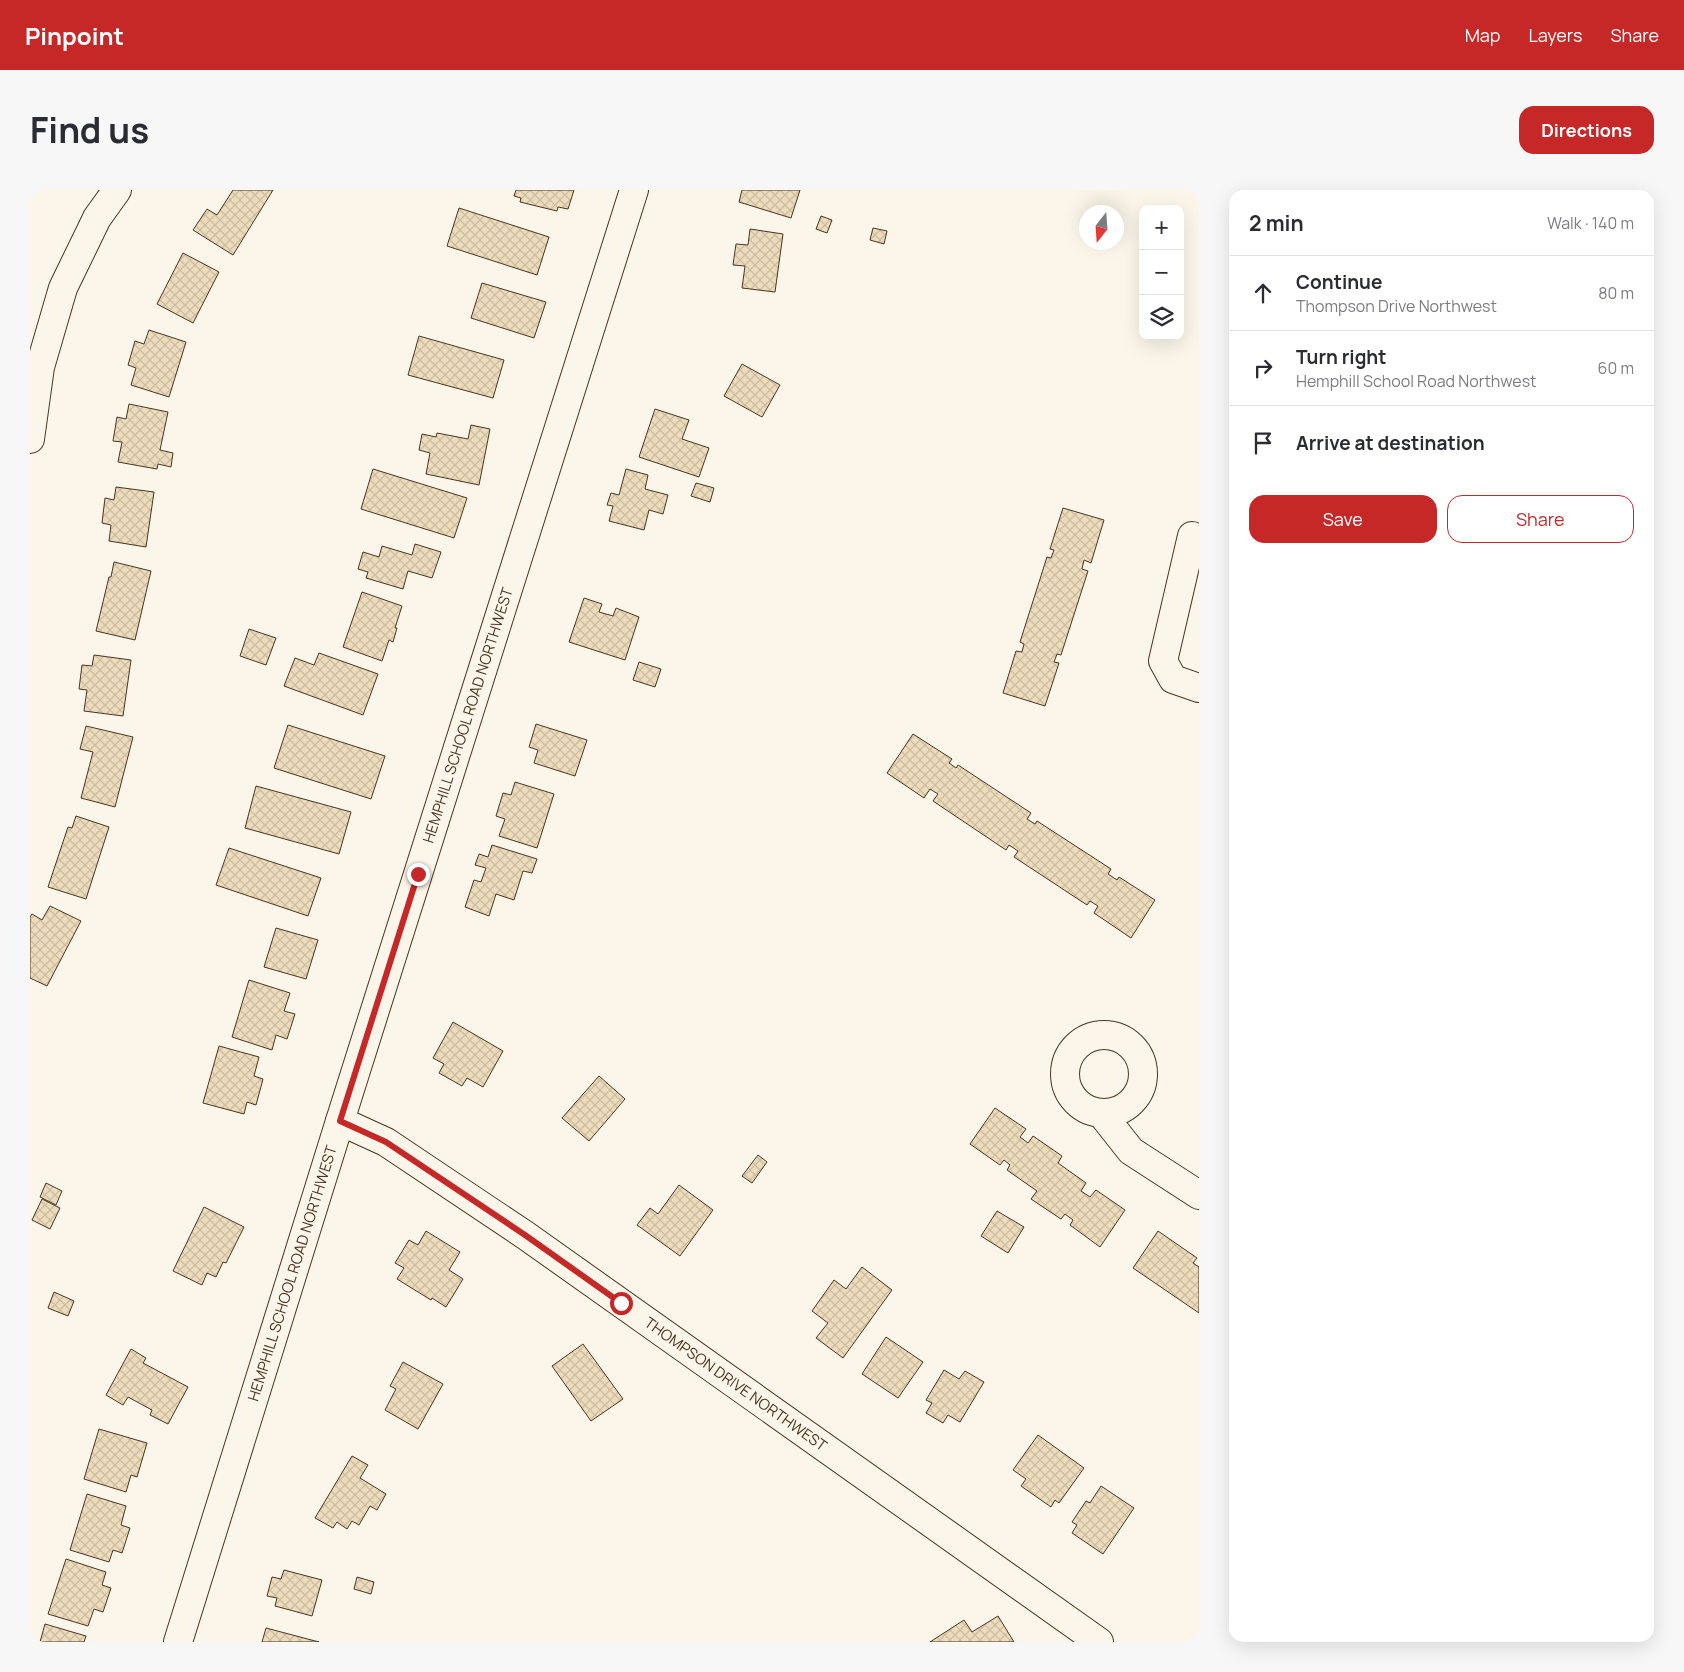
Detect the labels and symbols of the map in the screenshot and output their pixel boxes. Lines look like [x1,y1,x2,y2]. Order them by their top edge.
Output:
north arrow [1079,205,1124,250]
street label: HEMPHILL SCHOOL ROAD NORTHWEST [417,585,518,846]
route end [407,863,430,886]
street label: HEMPHILL SCHOOL ROAD NORTHWEST [243,1143,342,1404]
route start [610,1292,633,1315]
street label: THOMPSON DRIVE NORTHWEST [640,1312,831,1456]

